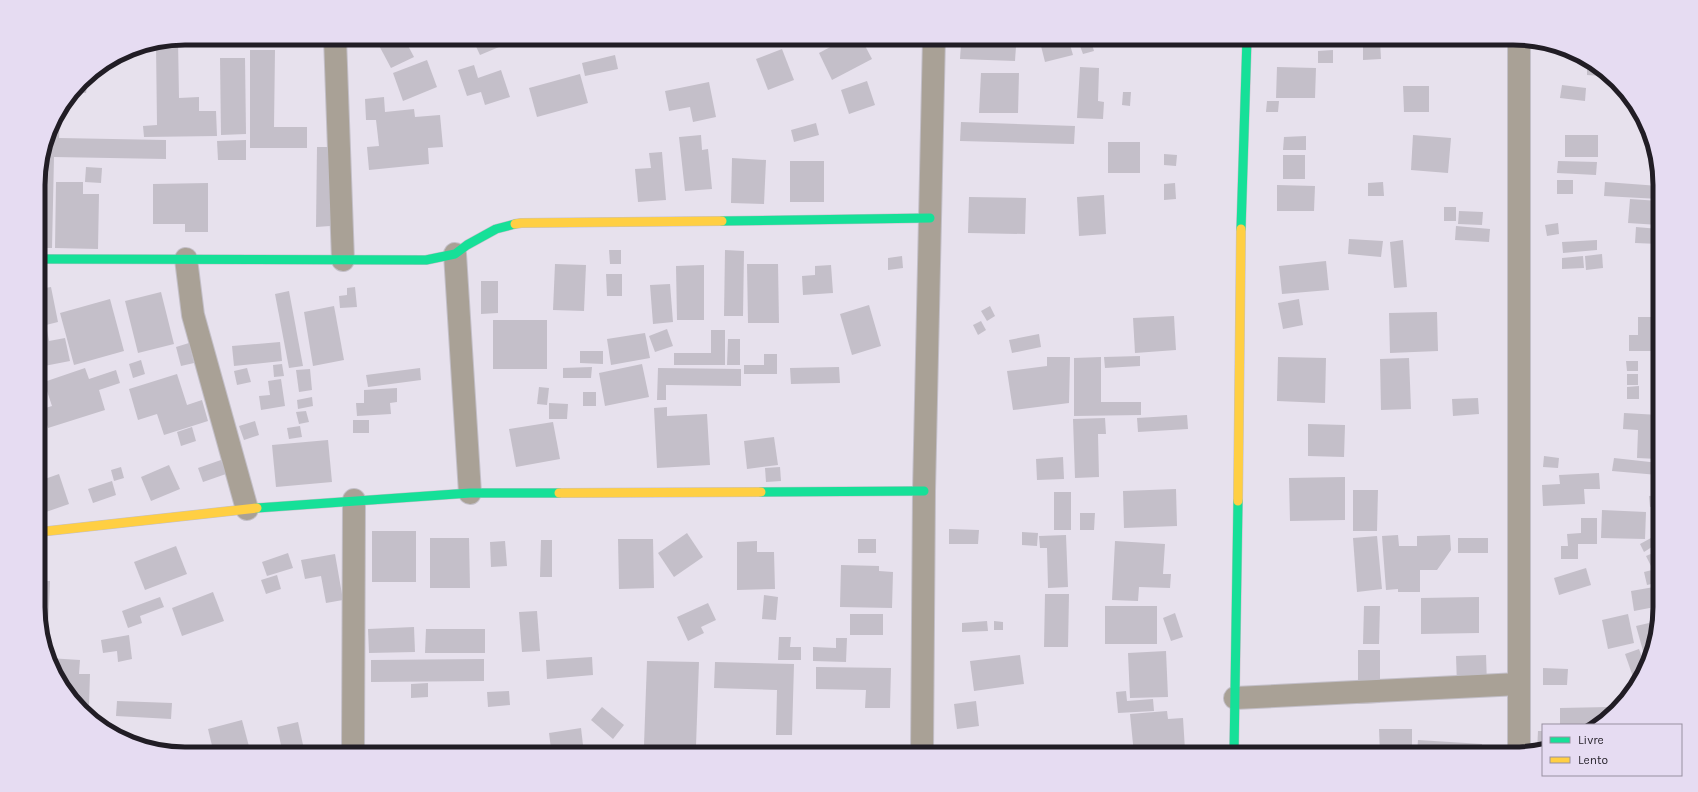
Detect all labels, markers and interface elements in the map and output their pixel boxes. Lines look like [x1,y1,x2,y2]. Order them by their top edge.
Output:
legend [1542,724,1682,776]
text: Livre [1578,733,1604,747]
text: Lento [1578,753,1608,767]

